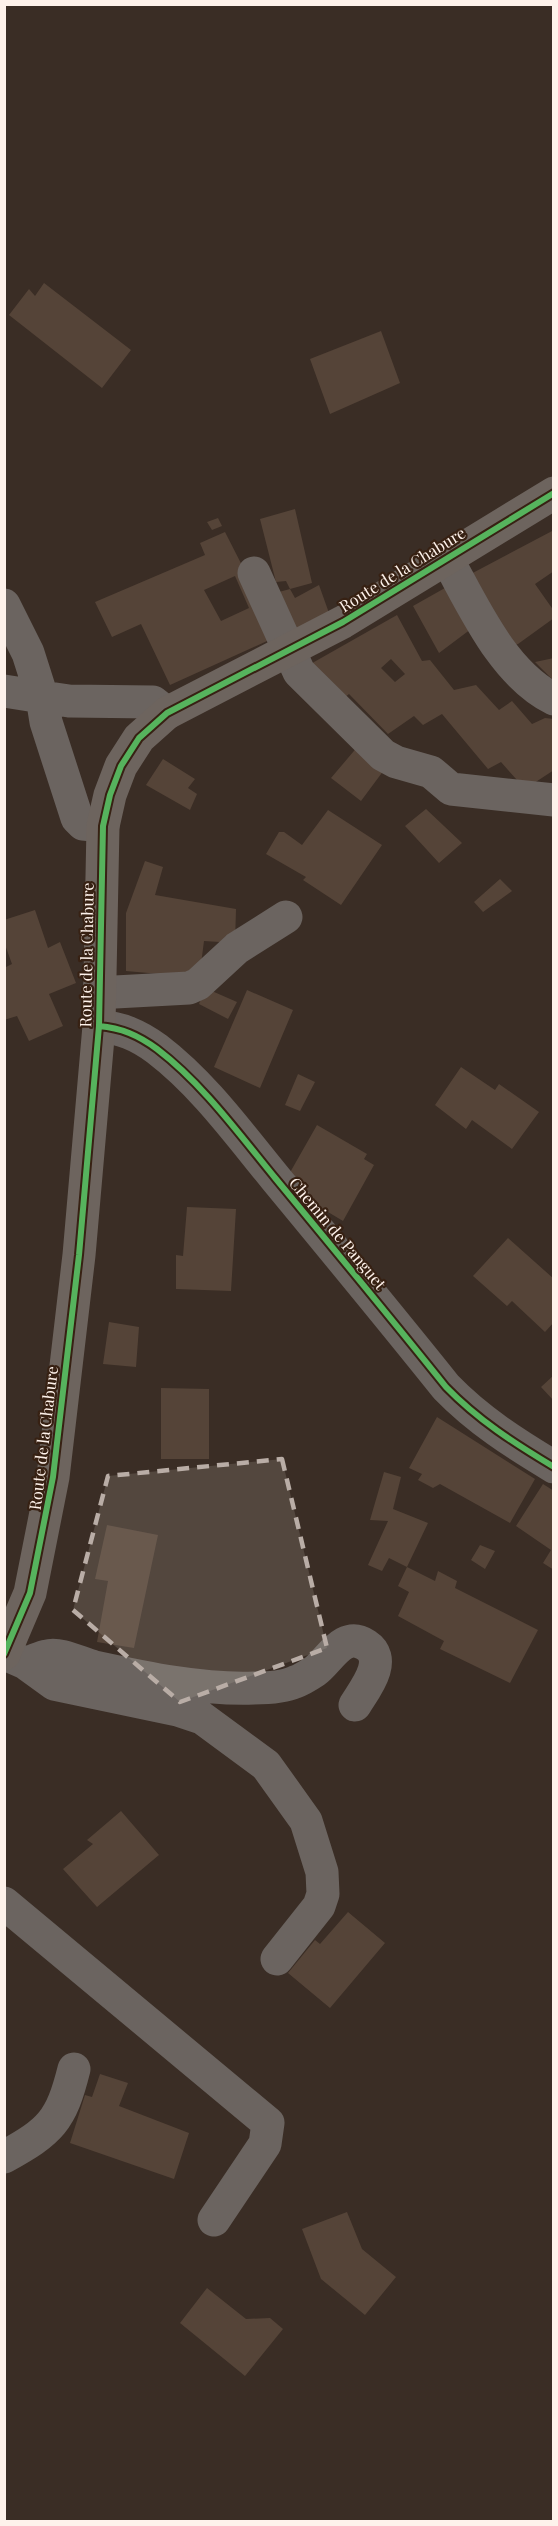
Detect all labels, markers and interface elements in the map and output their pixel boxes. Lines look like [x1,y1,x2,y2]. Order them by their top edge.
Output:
street label: Route de la Chabure [335,522,469,616]
street label: Route de la Chabure [74,882,98,1028]
street label: Chemin de Panguet [285,1172,391,1294]
street label: Route de la Chabure [24,1365,62,1511]

